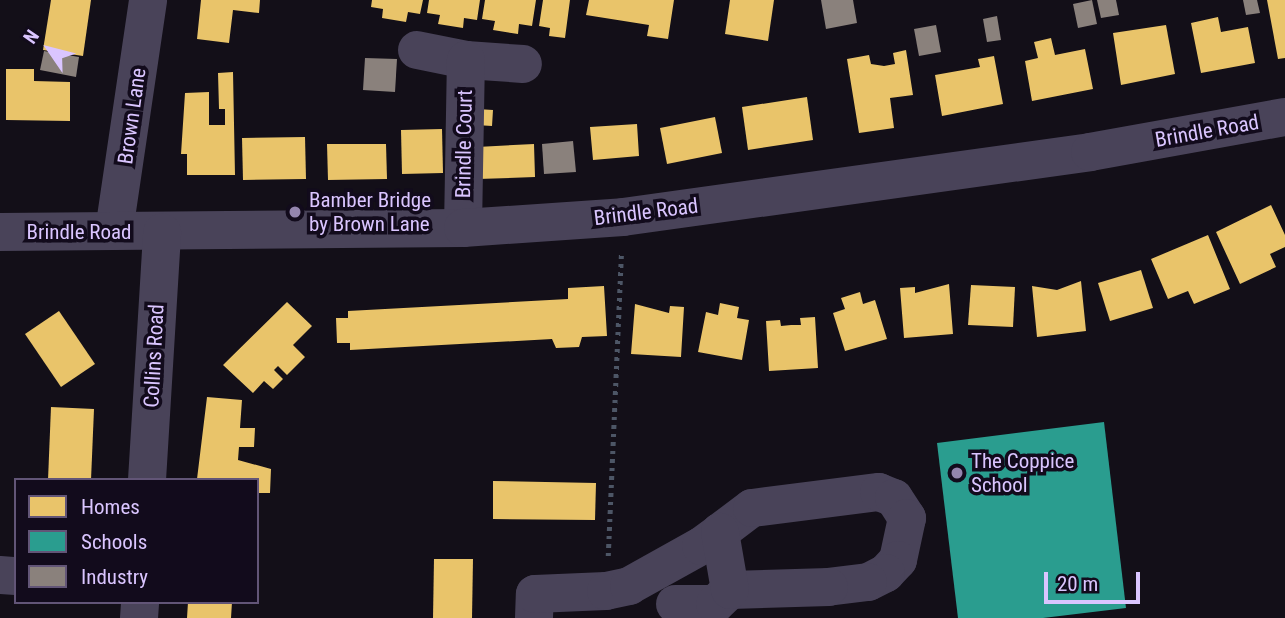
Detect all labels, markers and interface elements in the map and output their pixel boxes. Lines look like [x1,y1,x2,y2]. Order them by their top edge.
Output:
north arrow [14,14,84,84]
text: N [19,25,44,48]
street label: Brown Lane [113,66,151,166]
street label: Brindle Court [450,90,478,198]
street label: Brindle Road [1153,109,1261,153]
place label: Bamber Bridge by Brown Lane [309,187,431,237]
street label: Brindle Road [592,193,700,231]
marker: Bamber Bridge by Brown Lane [287,204,303,220]
street label: Brindle Road [27,219,131,245]
street label: Collins Road [139,304,169,408]
place label: The Coppice School [971,448,1074,498]
marker: The Coppice School [949,465,965,481]
legend [14,478,259,604]
text: Homes [81,495,140,519]
text: Schools [81,530,147,554]
scale bar [1047,558,1143,602]
text: Industry [81,565,148,589]
text: 20 m [1057,572,1098,596]

